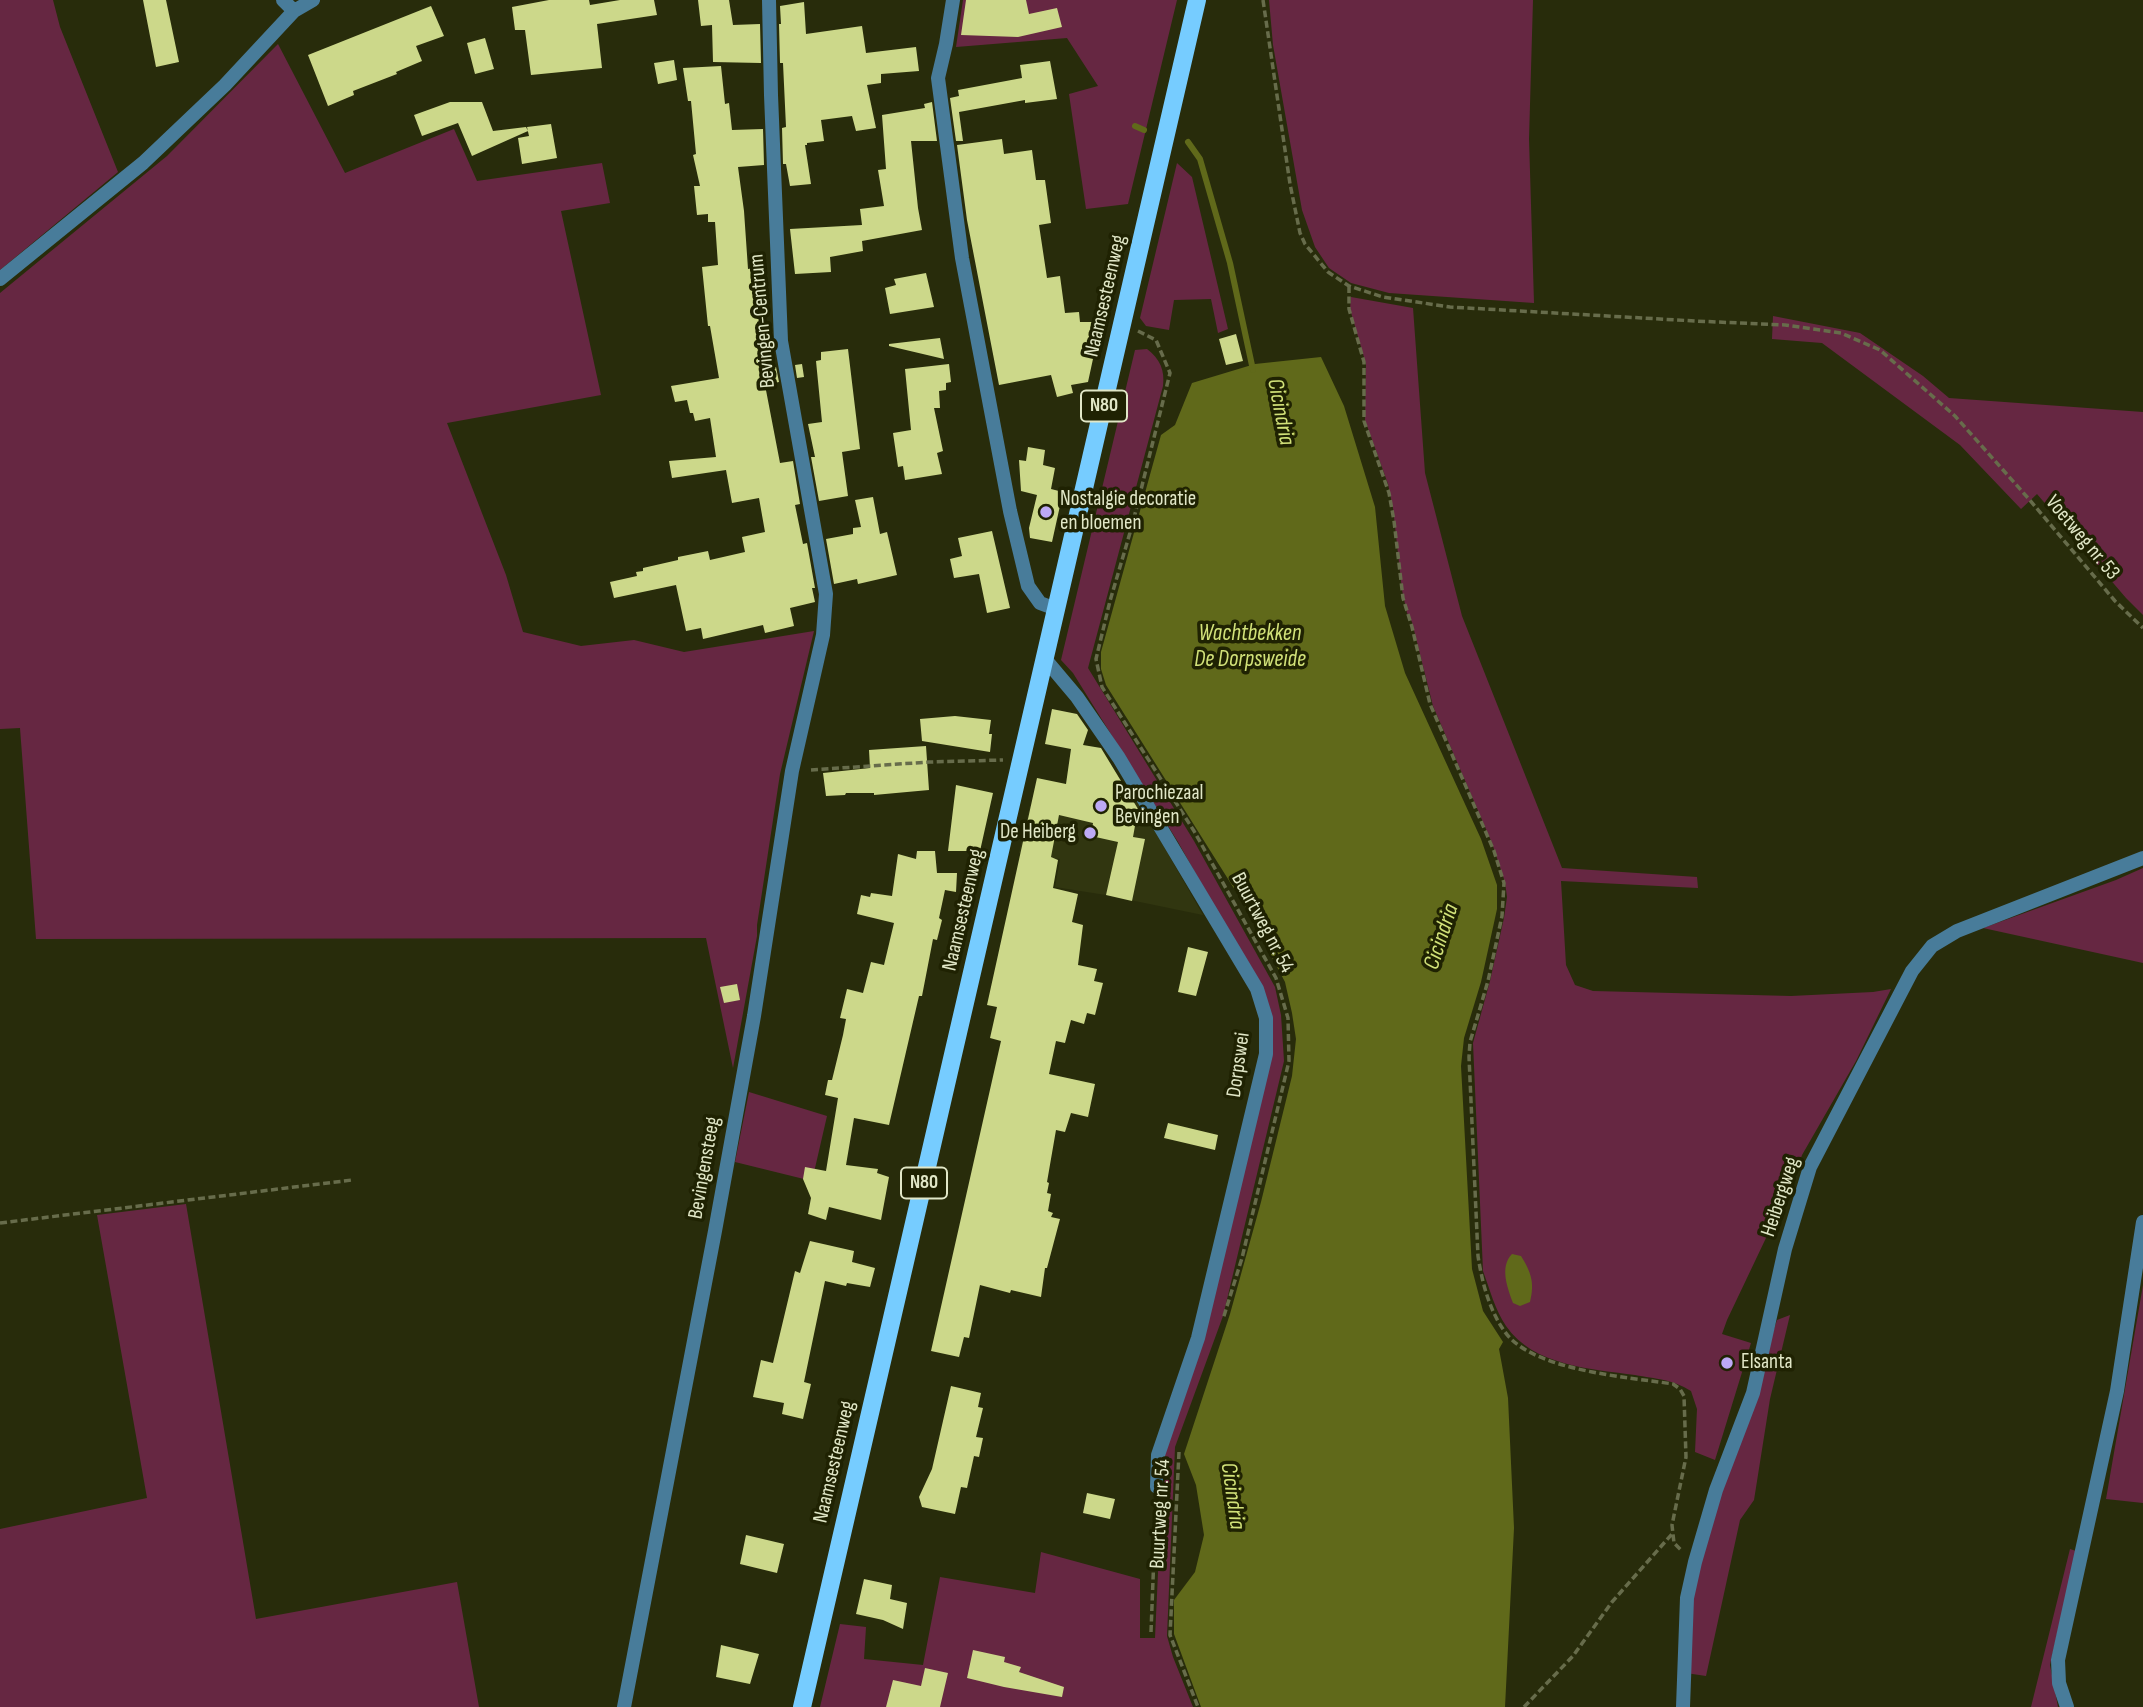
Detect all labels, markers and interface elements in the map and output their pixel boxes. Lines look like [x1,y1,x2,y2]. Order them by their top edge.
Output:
street label: Naamsesteenweg [1080,233,1132,359]
street label: Bevingen-Centrum [745,253,781,389]
water label: Cicindria [1260,376,1300,448]
road number: N80 [1081,390,1127,422]
place label: Nostalgie decoratie en bloemen [1060,487,1196,537]
street label: Voetweg nr. 53 [2039,491,2125,585]
marker: Nostalgie decoratie en bloemen [1038,504,1054,520]
water label: Wachtbekken De Dorpsweide [1194,620,1306,674]
place label: Parochiezaal Bevingen [1115,781,1203,831]
marker: Parochiezaal Bevingen [1093,798,1109,814]
place label: De Heiberg [1000,820,1076,846]
marker: De Heiberg [1082,825,1098,841]
street label: Naamsesteenweg [938,847,990,973]
street label: Buurtweg nr. 54 [1225,869,1299,977]
water label: Cicindria [1418,901,1466,973]
street label: Dorpswei [1222,1031,1256,1099]
street label: Bevingensteeg [684,1115,726,1221]
street label: Heibergweg [1756,1154,1806,1240]
road number: N80 [901,1168,947,1198]
place label: Elsanta [1741,1350,1793,1376]
marker: Elsanta [1719,1355,1735,1371]
street label: Naamsesteenweg [809,1399,861,1525]
street label: Buurtweg nr. 54 [1146,1458,1176,1570]
water label: Cicindria [1214,1461,1250,1531]

